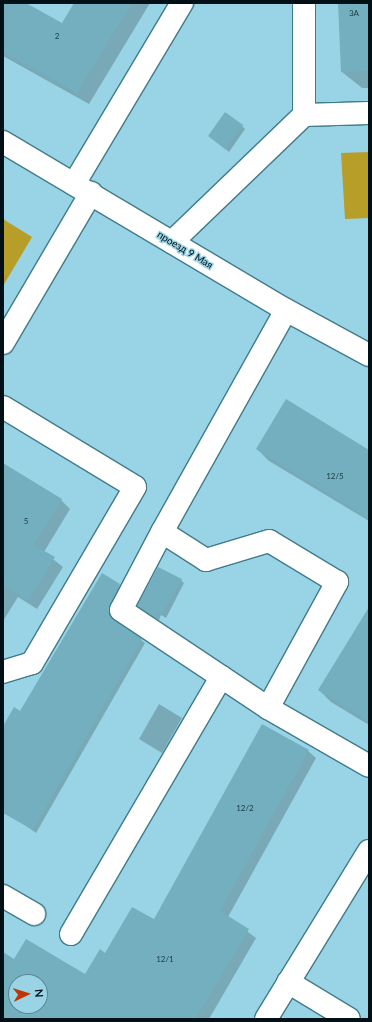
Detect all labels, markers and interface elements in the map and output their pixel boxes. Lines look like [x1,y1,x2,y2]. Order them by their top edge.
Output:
house number: 3А [349,9,359,19]
house number: 2 [55,32,59,42]
street label: проезд 9 Мая [155,229,215,271]
house number: 12/5 [326,472,344,482]
house number: 5 [24,517,28,527]
house number: 12/2 [236,804,254,814]
house number: 12/1 [156,955,174,965]
north arrow [8,974,48,1014]
text: N [33,989,46,998]

